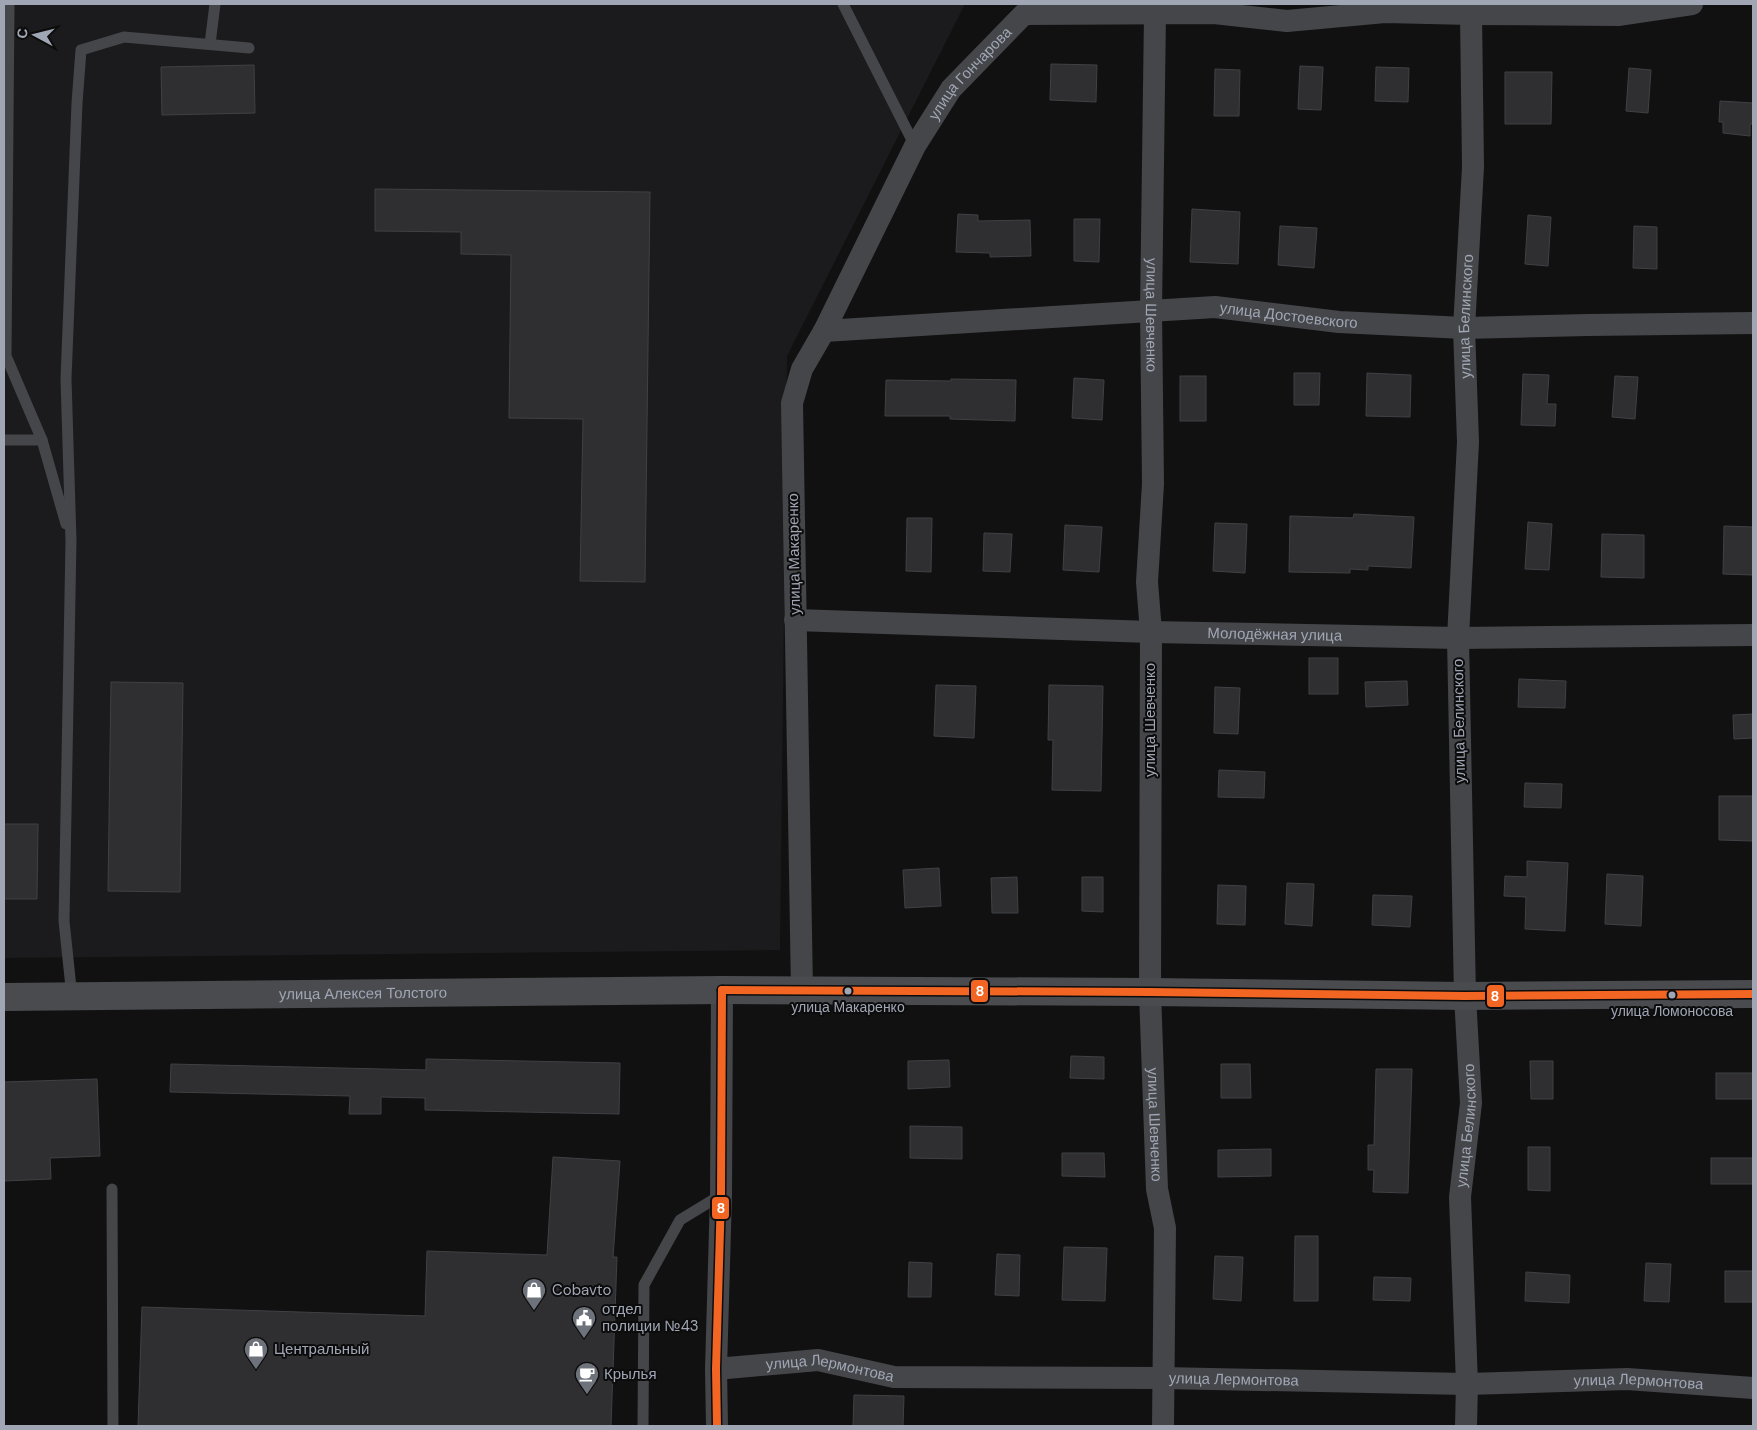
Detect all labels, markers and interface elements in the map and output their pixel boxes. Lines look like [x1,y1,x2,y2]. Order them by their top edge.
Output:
north arrow [10,10,60,60]
street label: улица Гончарова [924,22,1017,124]
text: С [13,27,32,40]
street label: улица Белинского [1454,254,1478,379]
street label: улица Шевченко [1141,258,1162,372]
street label: улица Достоевского [1219,298,1358,333]
street label: улица Макаренко [783,493,805,615]
street label: Молодёжная улица [1207,623,1343,646]
street label: улица Белинского [1448,659,1470,783]
street label: улица Шевченко [1140,663,1160,777]
line badge: 8 [970,979,989,1003]
text: 8 [976,982,985,1000]
street label: улица Алексея Толстого [279,983,447,1004]
line badge: 8 [1486,984,1505,1008]
marker: улица Макаренко [843,986,853,996]
text: 8 [1491,987,1500,1005]
marker: улица Ломоносова [1667,990,1677,1000]
place label: улица Макаренко [791,998,905,1016]
place label: улица Ломоносова [1611,1002,1733,1020]
street label: улица Белинского [1451,1063,1481,1189]
street label: улица Шевченко [1143,1067,1167,1182]
line badge: 8 [711,1196,730,1220]
text: 8 [717,1199,726,1217]
shop icon: Cobavto [521,1277,547,1311]
place label: Cobavto [552,1280,612,1300]
place label: отдел полиции №43 [602,1299,699,1336]
public building icon: отдел полиции №43 [571,1305,597,1339]
shop icon: Центральный [243,1336,269,1370]
place label: Центральный [274,1339,369,1359]
street label: улица Лермонтова [765,1350,897,1387]
cafe icon: Крылья [574,1361,600,1395]
place label: Крылья [604,1364,657,1384]
street label: улица Лермонтова [1169,1368,1300,1391]
street label: улица Лермонтова [1573,1369,1705,1394]

